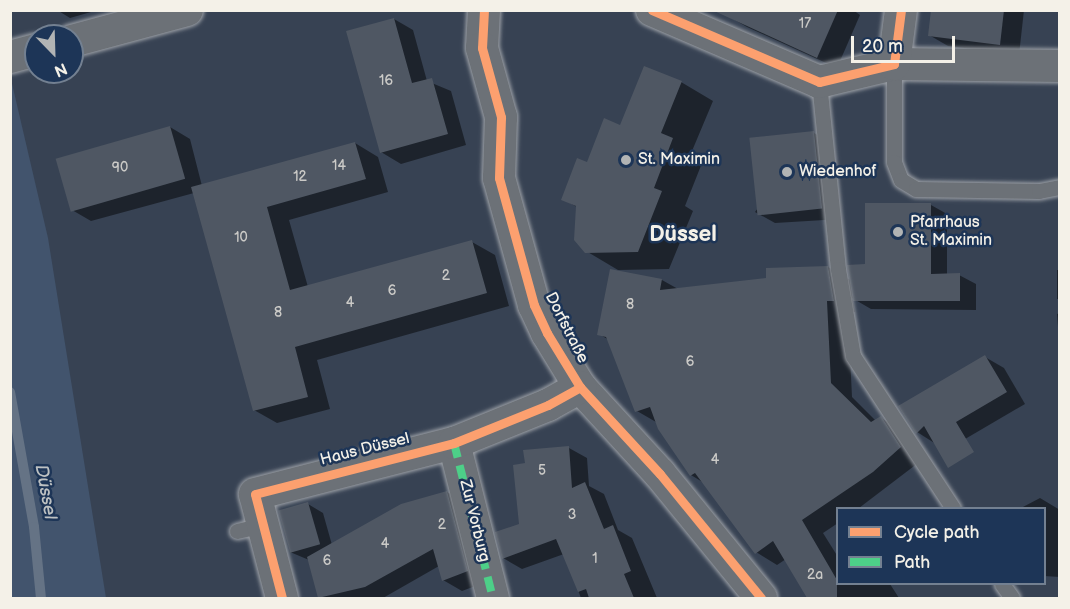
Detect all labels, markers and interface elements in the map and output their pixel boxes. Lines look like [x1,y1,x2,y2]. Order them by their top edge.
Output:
house number: 17 [799,16,811,32]
north arrow [24,24,84,84]
scale bar [854,24,958,62]
text: 20 m [862,36,903,57]
text: N [51,58,70,80]
house number: 16 [379,73,393,89]
place label: St. Maximin [638,150,720,170]
marker: St. Maximin [619,153,633,167]
house number: 14 [332,158,346,174]
house number: 90 [112,160,128,176]
place label: Wiedenhof [799,162,877,182]
marker: Wiedenhof [780,165,794,179]
house number: 12 [293,169,307,185]
place label: Pfarrhaus St. Maximin [910,213,992,251]
district label: Düssel [649,222,717,248]
marker: Pfarrhaus St. Maximin [891,225,905,239]
house number: 10 [234,230,248,246]
house number: 2 [442,268,450,284]
house number: 6 [388,283,396,299]
street label: Dorfstraße [540,290,592,366]
house number: 4 [346,295,354,311]
house number: 8 [626,297,634,313]
house number: 8 [274,305,282,321]
house number: 6 [686,354,694,370]
street label: Haus Düssel [318,430,412,470]
house number: 4 [711,452,719,468]
water label: Düssel [30,463,60,521]
house number: 5 [538,463,546,479]
street label: Zur Vorburg [454,478,494,564]
house number: 3 [568,507,576,523]
legend [836,507,1046,585]
house number: 2 [438,517,446,533]
text: Cycle path [894,522,980,543]
house number: 4 [381,536,389,552]
house number: 1 [592,551,598,567]
text: Path [894,552,930,573]
house number: 6 [323,553,331,569]
house number: 2a [807,567,823,583]

